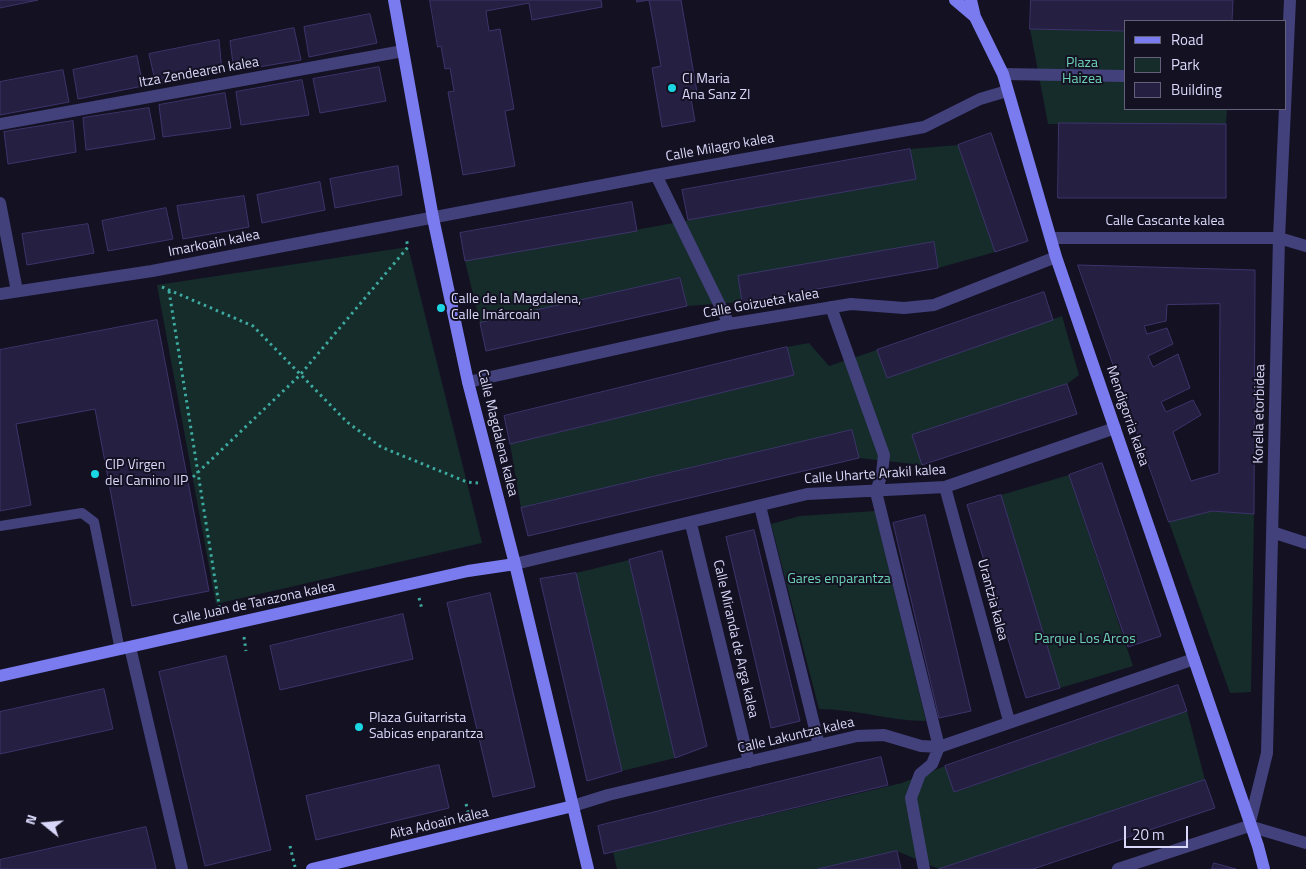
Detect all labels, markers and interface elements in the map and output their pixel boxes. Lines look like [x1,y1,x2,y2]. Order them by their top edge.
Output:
legend [1124,20,1286,110]
text: Road [1171,28,1203,51]
text: Park [1171,53,1200,76]
street label: Itza Zendearen kalea [138,54,260,92]
park label: Plaza Haizea [1062,56,1102,88]
place label: CI Maria Ana Sanz ZI [682,72,750,104]
text: Building [1171,78,1222,101]
marker: CI Maria Ana Sanz ZI [666,82,678,94]
street label: Calle Milagro kalea [665,130,775,166]
street label: Calle Cascante kalea [1105,214,1225,230]
street label: Imarkoain kalea [167,227,261,261]
street label: Calle Goizueta kalea [702,286,820,322]
place label: Calle de la Magdalena, Calle Imárcoain [451,292,581,324]
marker: Calle de la Magdalena, Calle Imárcoain [435,302,447,314]
street label: Mendigorria kalea [1102,364,1152,468]
street label: Korella etorbidea [1251,364,1269,464]
street label: Calle Magdalena kalea [473,368,521,498]
place label: CIP Virgen del Camino IIP [105,458,188,491]
street label: Calle Uharte Arakil kalea [804,462,946,488]
marker: CIP Virgen del Camino IIP [89,468,101,480]
street label: Urantzia kalea [973,557,1011,643]
street label: Calle Miranda de Arga kalea [709,558,761,720]
park label: Gares enparantza [787,572,891,588]
street label: Calle Juan de Tarazona kalea [171,579,337,629]
park label: Parque Los Arcos [1034,632,1136,648]
place label: Plaza Guitarrista Sabicas enparantza [369,711,483,744]
street label: Calle Lakuntza kalea [736,714,856,758]
marker: Plaza Guitarrista Sabicas enparantza [353,721,365,733]
north arrow [20,799,70,849]
street label: Aita Adoain kalea [388,804,490,844]
text: N [19,812,42,827]
scale bar [1126,816,1190,848]
text: 20 m [1132,823,1165,846]

